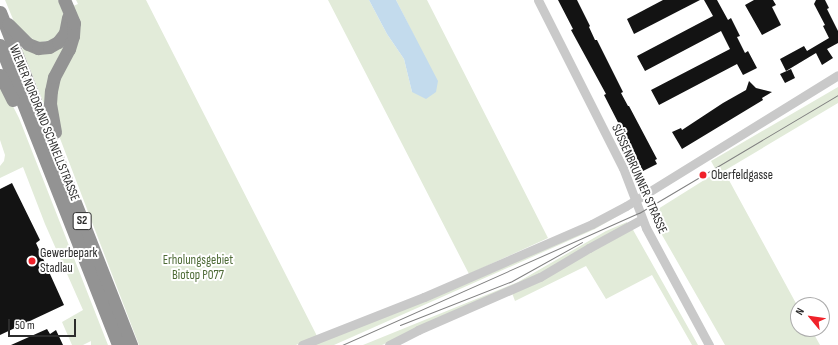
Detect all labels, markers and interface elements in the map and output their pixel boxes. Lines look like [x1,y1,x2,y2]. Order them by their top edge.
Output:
street label: WIENER NORDRAND SCHNELLSTRASSE [5,43,83,203]
street label: SÜSSENBRUNNER STRASSE [608,122,670,236]
place label: Oberfeldgasse [711,167,773,183]
marker: Oberfeldgasse [698,170,708,180]
road number: S2 [72,211,92,231]
place label: Gewerbepark Stadlau [40,246,98,277]
park label: Erholungsgebiet Biotop P077 [163,253,233,284]
marker: Gewerbepark Stadlau [27,256,37,266]
north arrow [790,297,830,337]
text: N [793,306,807,317]
scale bar [10,311,78,337]
text: 50 m [15,318,35,333]

